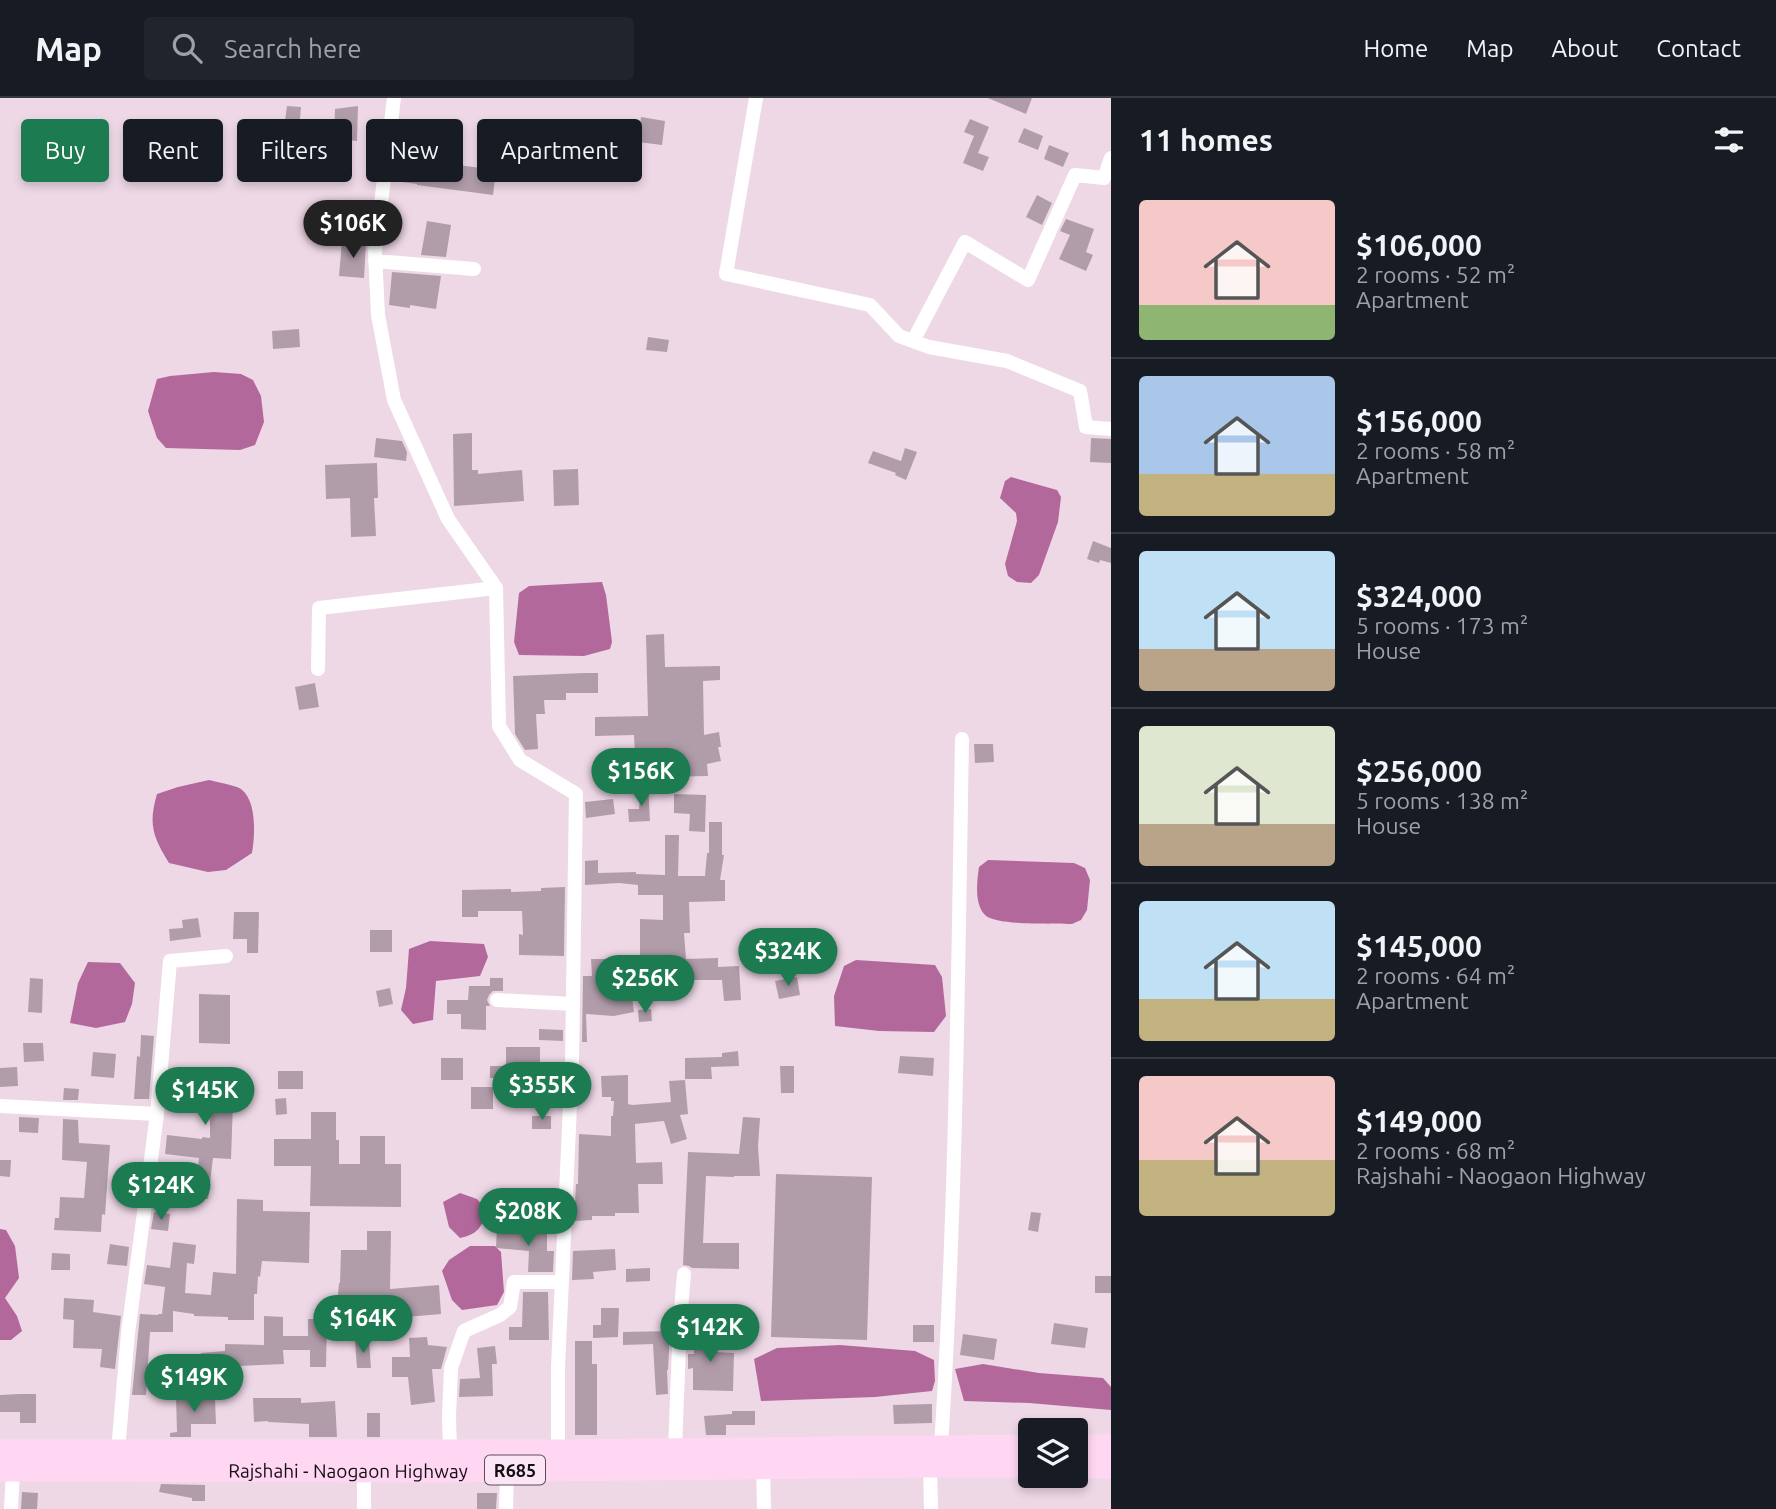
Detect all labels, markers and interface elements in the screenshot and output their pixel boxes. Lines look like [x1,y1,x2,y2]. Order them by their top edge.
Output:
search box [144,17,634,80]
icon: search [168,29,206,67]
text: Map [35,30,102,67]
text: Search here [224,34,362,63]
text: Home [1363,35,1428,62]
text: Map [1466,35,1513,62]
text: About [1551,35,1618,62]
text: Contact [1656,35,1741,62]
chip: Buy [21,119,109,182]
chip: Rent [123,119,223,182]
chip: Filters [237,119,352,182]
chip: New [366,119,463,182]
chip: Apartment [477,119,642,182]
icon: filters [1710,121,1748,159]
text: 11 homes [1139,123,1273,157]
pin: $106K [304,200,402,260]
text: $106K [319,210,387,235]
icon: home [1195,228,1279,312]
text: $106,000 [1356,228,1482,262]
text: 2 rooms · 52 m² [1356,262,1515,287]
text: Apartment [1356,287,1469,312]
icon: home [1195,404,1279,488]
text: $156,000 [1356,404,1482,438]
text: 2 rooms · 58 m² [1356,438,1515,463]
text: Apartment [1356,463,1469,488]
icon: home [1195,579,1279,663]
text: $324,000 [1356,579,1482,613]
text: 5 rooms · 173 m² [1356,613,1528,638]
text: House [1356,638,1421,663]
pin: $156K [592,748,690,808]
icon: home [1195,754,1279,838]
text: $256,000 [1356,754,1482,788]
text: $156K [607,758,675,783]
text: 5 rooms · 138 m² [1356,788,1528,813]
text: House [1356,813,1421,838]
pin: $324K [739,928,837,988]
icon: home [1195,929,1279,1013]
text: $145,000 [1356,929,1482,963]
text: $324K [754,938,822,963]
pin: $256K [596,956,694,1015]
text: 2 rooms · 64 m² [1356,963,1515,988]
text: $256K [611,965,679,990]
text: Apartment [1356,988,1469,1013]
pin: $355K [493,1062,591,1122]
pin: $145K [156,1068,254,1127]
text: $355K [508,1072,576,1097]
text: $145K [171,1077,239,1102]
icon: home [1195,1104,1279,1188]
text: $149,000 [1356,1104,1482,1138]
text: 2 rooms · 68 m² [1356,1138,1515,1163]
pin: $124K [112,1162,210,1222]
text: Rajshahi - Naogaon Highway [1356,1163,1646,1188]
text: $124K [127,1172,195,1197]
pin: $208K [479,1188,577,1248]
text: $208K [494,1198,562,1223]
pin: $164K [314,1296,412,1355]
pin: $142K [661,1304,759,1364]
text: $164K [329,1305,397,1330]
text: $142K [676,1314,744,1339]
pin: $149K [145,1354,243,1414]
text: $149K [160,1364,228,1389]
map controls [1018,1418,1088,1488]
button: layers [1018,1418,1088,1488]
road number: R685 [485,1456,545,1484]
street label: Rajshahi - Naogaon Highway [228,1460,468,1482]

